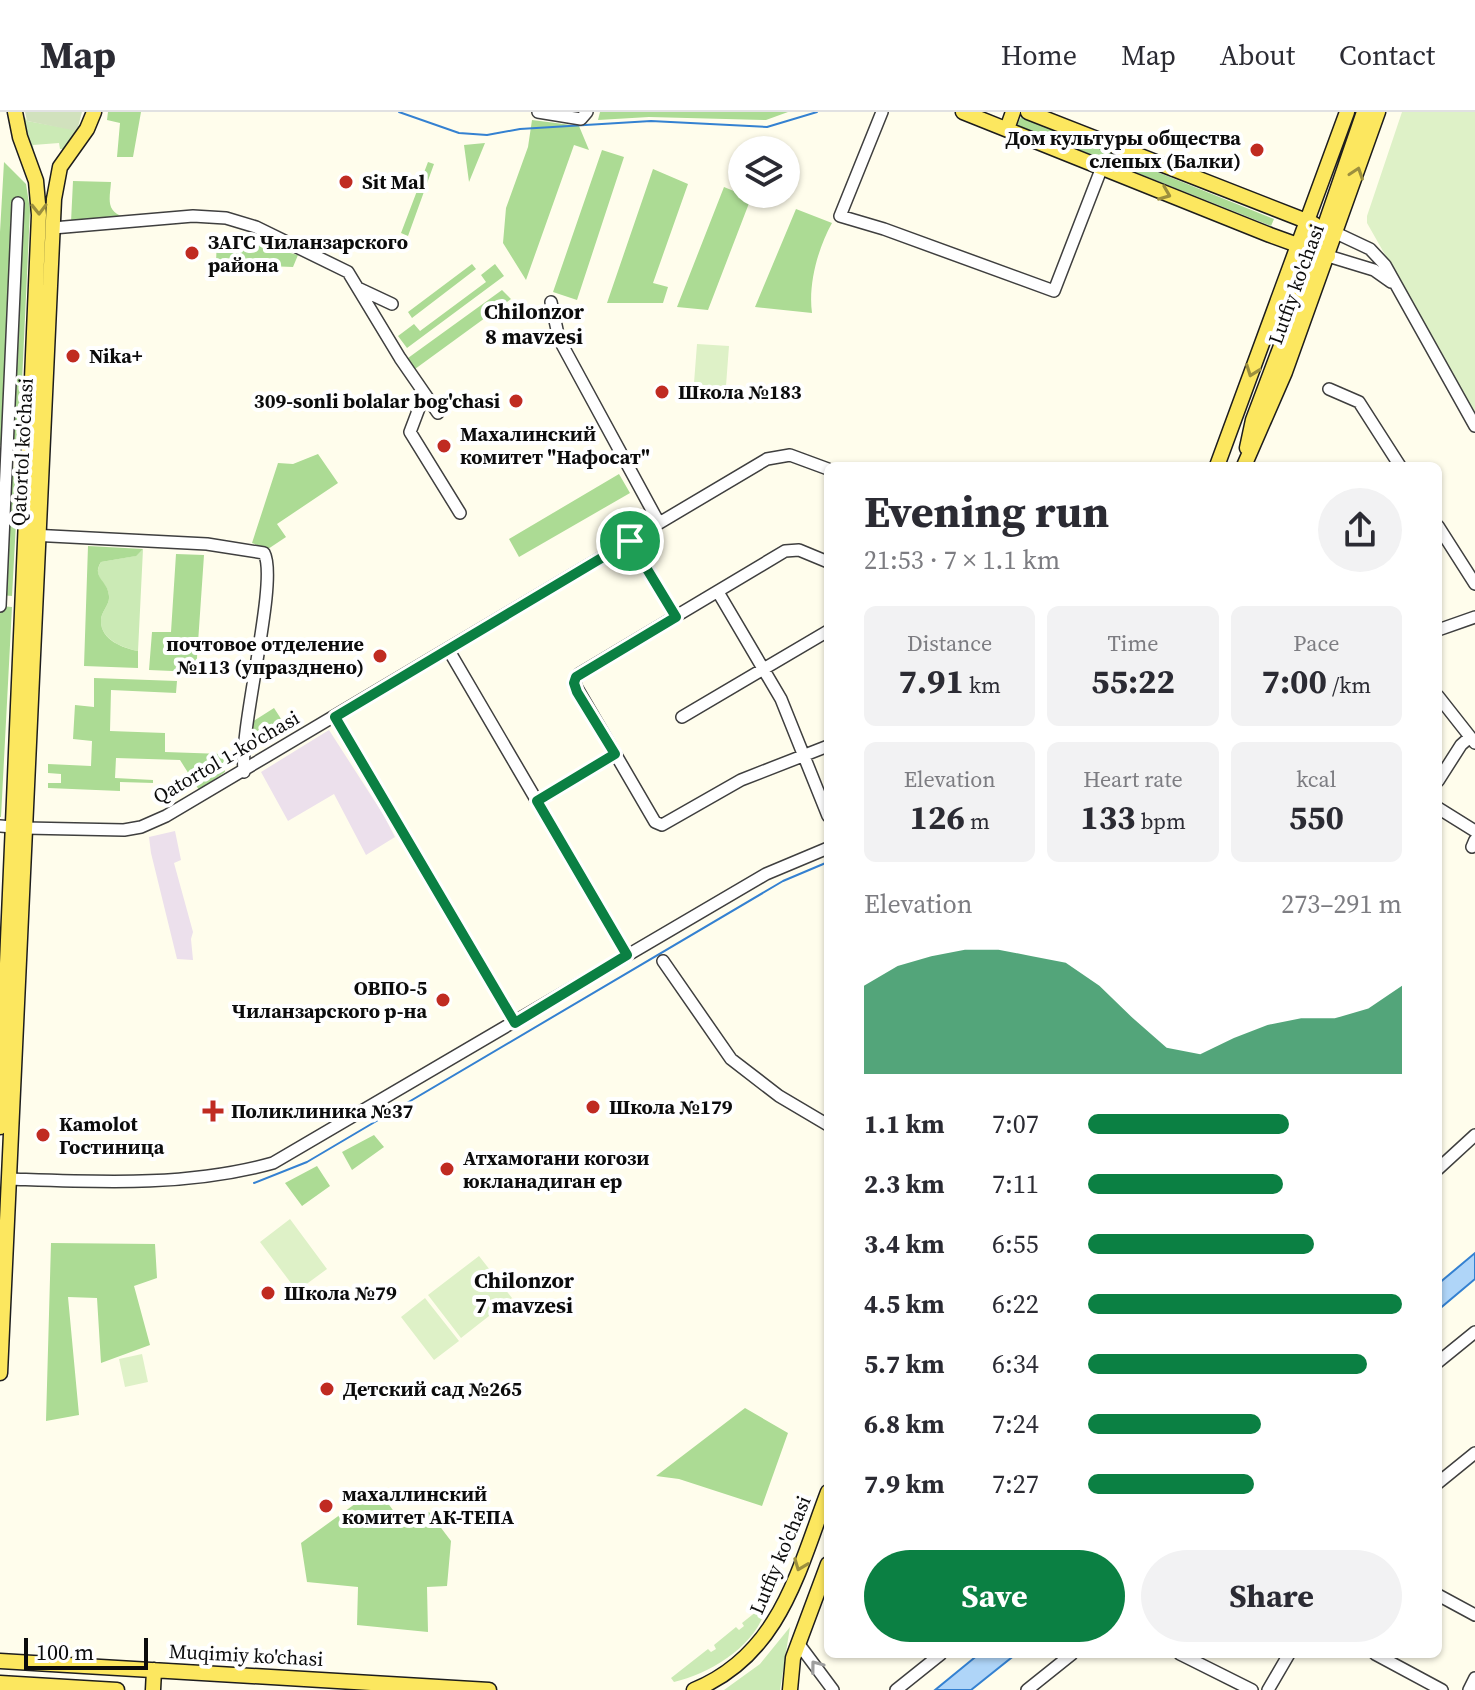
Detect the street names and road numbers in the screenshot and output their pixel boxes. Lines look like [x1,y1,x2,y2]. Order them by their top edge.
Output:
street label: Lutfiy ko'chasi [1261,220,1331,348]
street label: Qatortol ko'chasi [4,377,40,527]
street label: Qatortol 1-ko'chasi [148,704,304,810]
street label: Lutfiy ko'chasi [742,1491,818,1619]
street label: Muqimiy ko'chasi [168,1637,324,1673]

